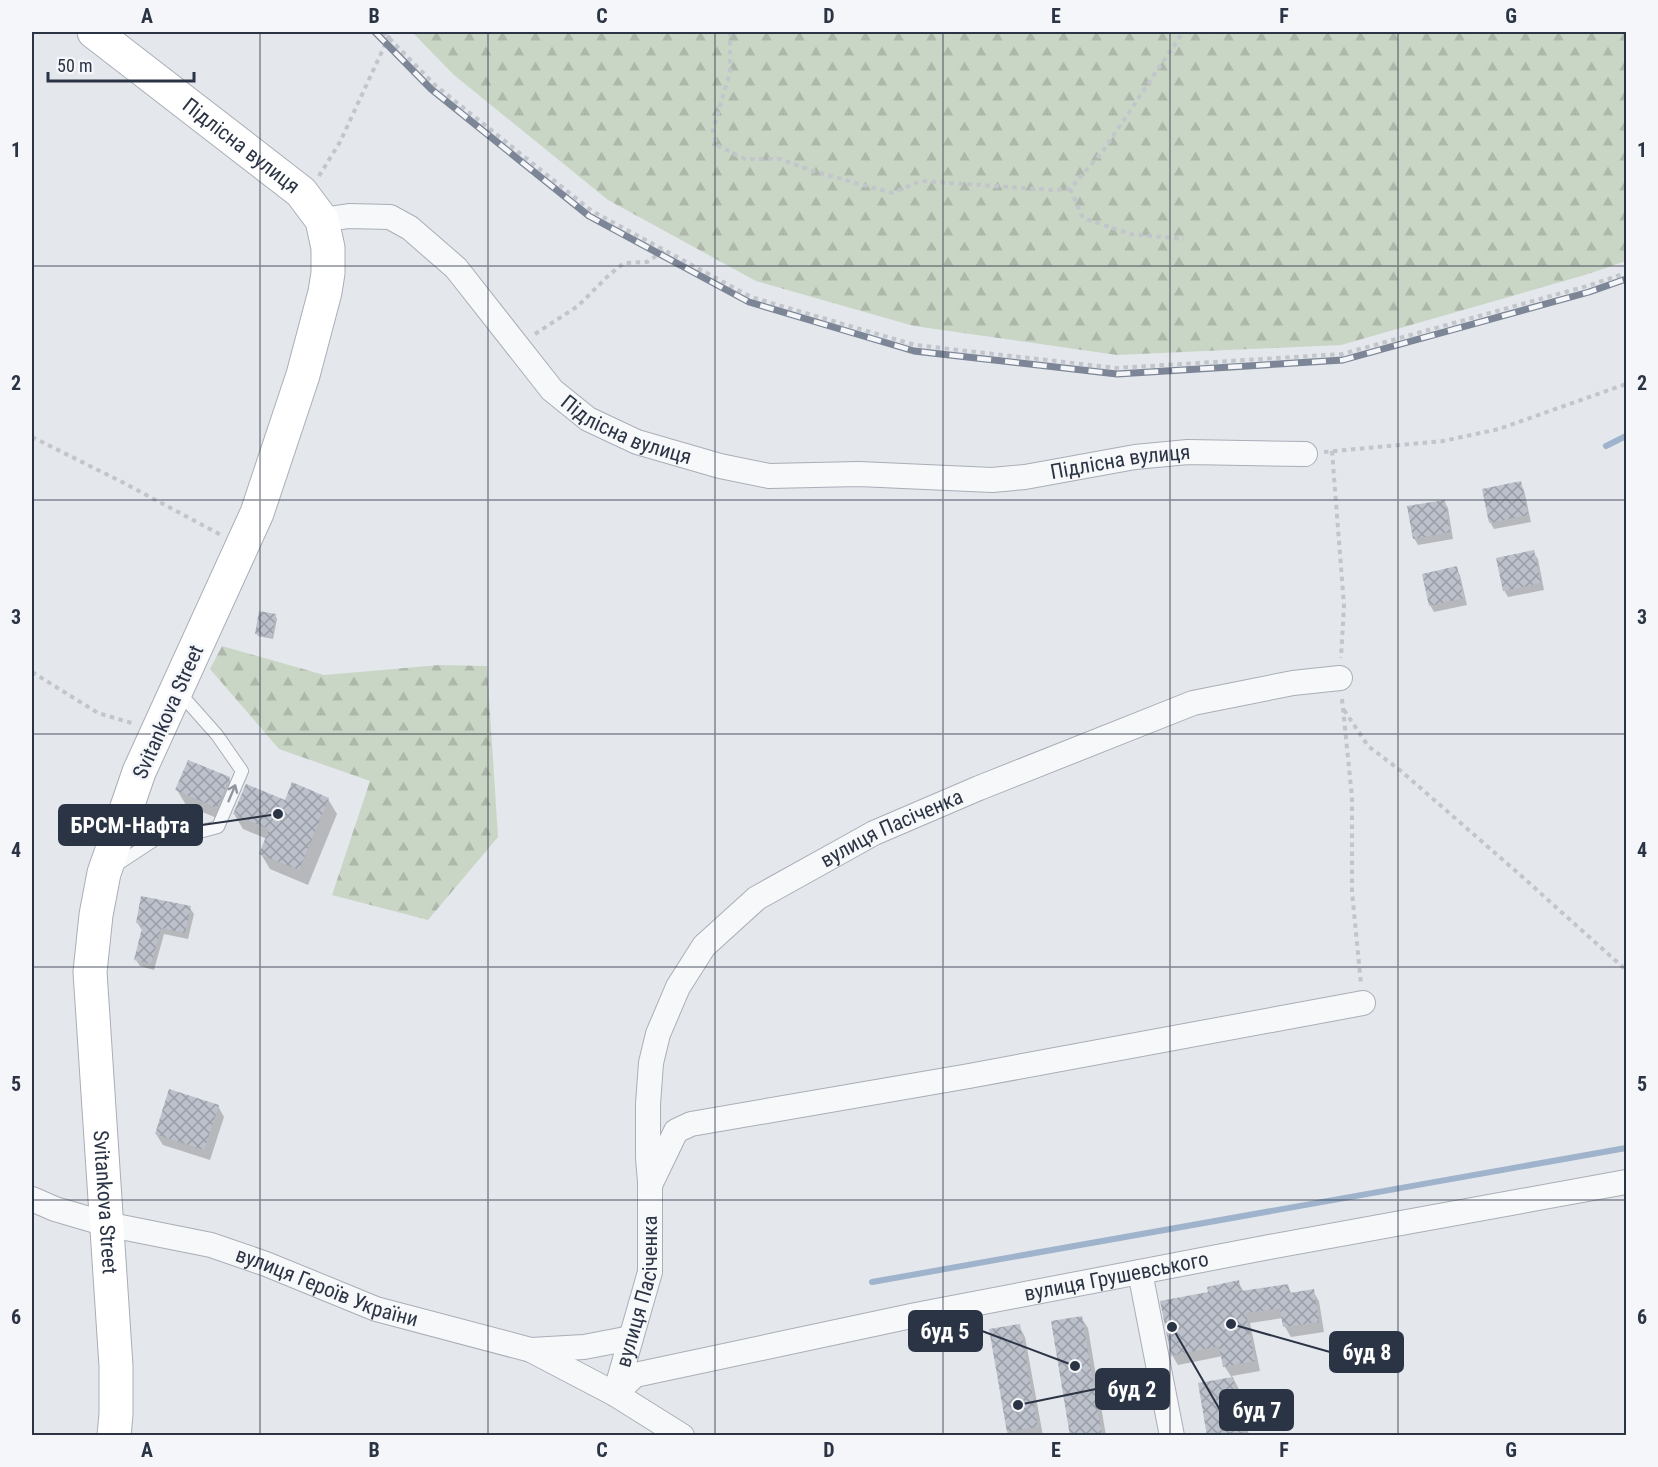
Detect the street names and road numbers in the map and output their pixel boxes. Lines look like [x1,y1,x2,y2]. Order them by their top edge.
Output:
street label: Підлісна вулиця [178,93,304,199]
street label: Підлісна вулиця [556,390,694,469]
street label: Підлісна вулиця [1048,440,1191,484]
street label: Svitankova Street [128,641,208,783]
street label: вулиця Пасіченка [816,784,966,872]
street label: Svitankova Street [88,1129,122,1275]
street label: вулиця Пасіченка [611,1216,662,1370]
street label: вулиця Героїв України [233,1243,421,1332]
street label: вулиця Грушевського [1022,1247,1211,1306]

